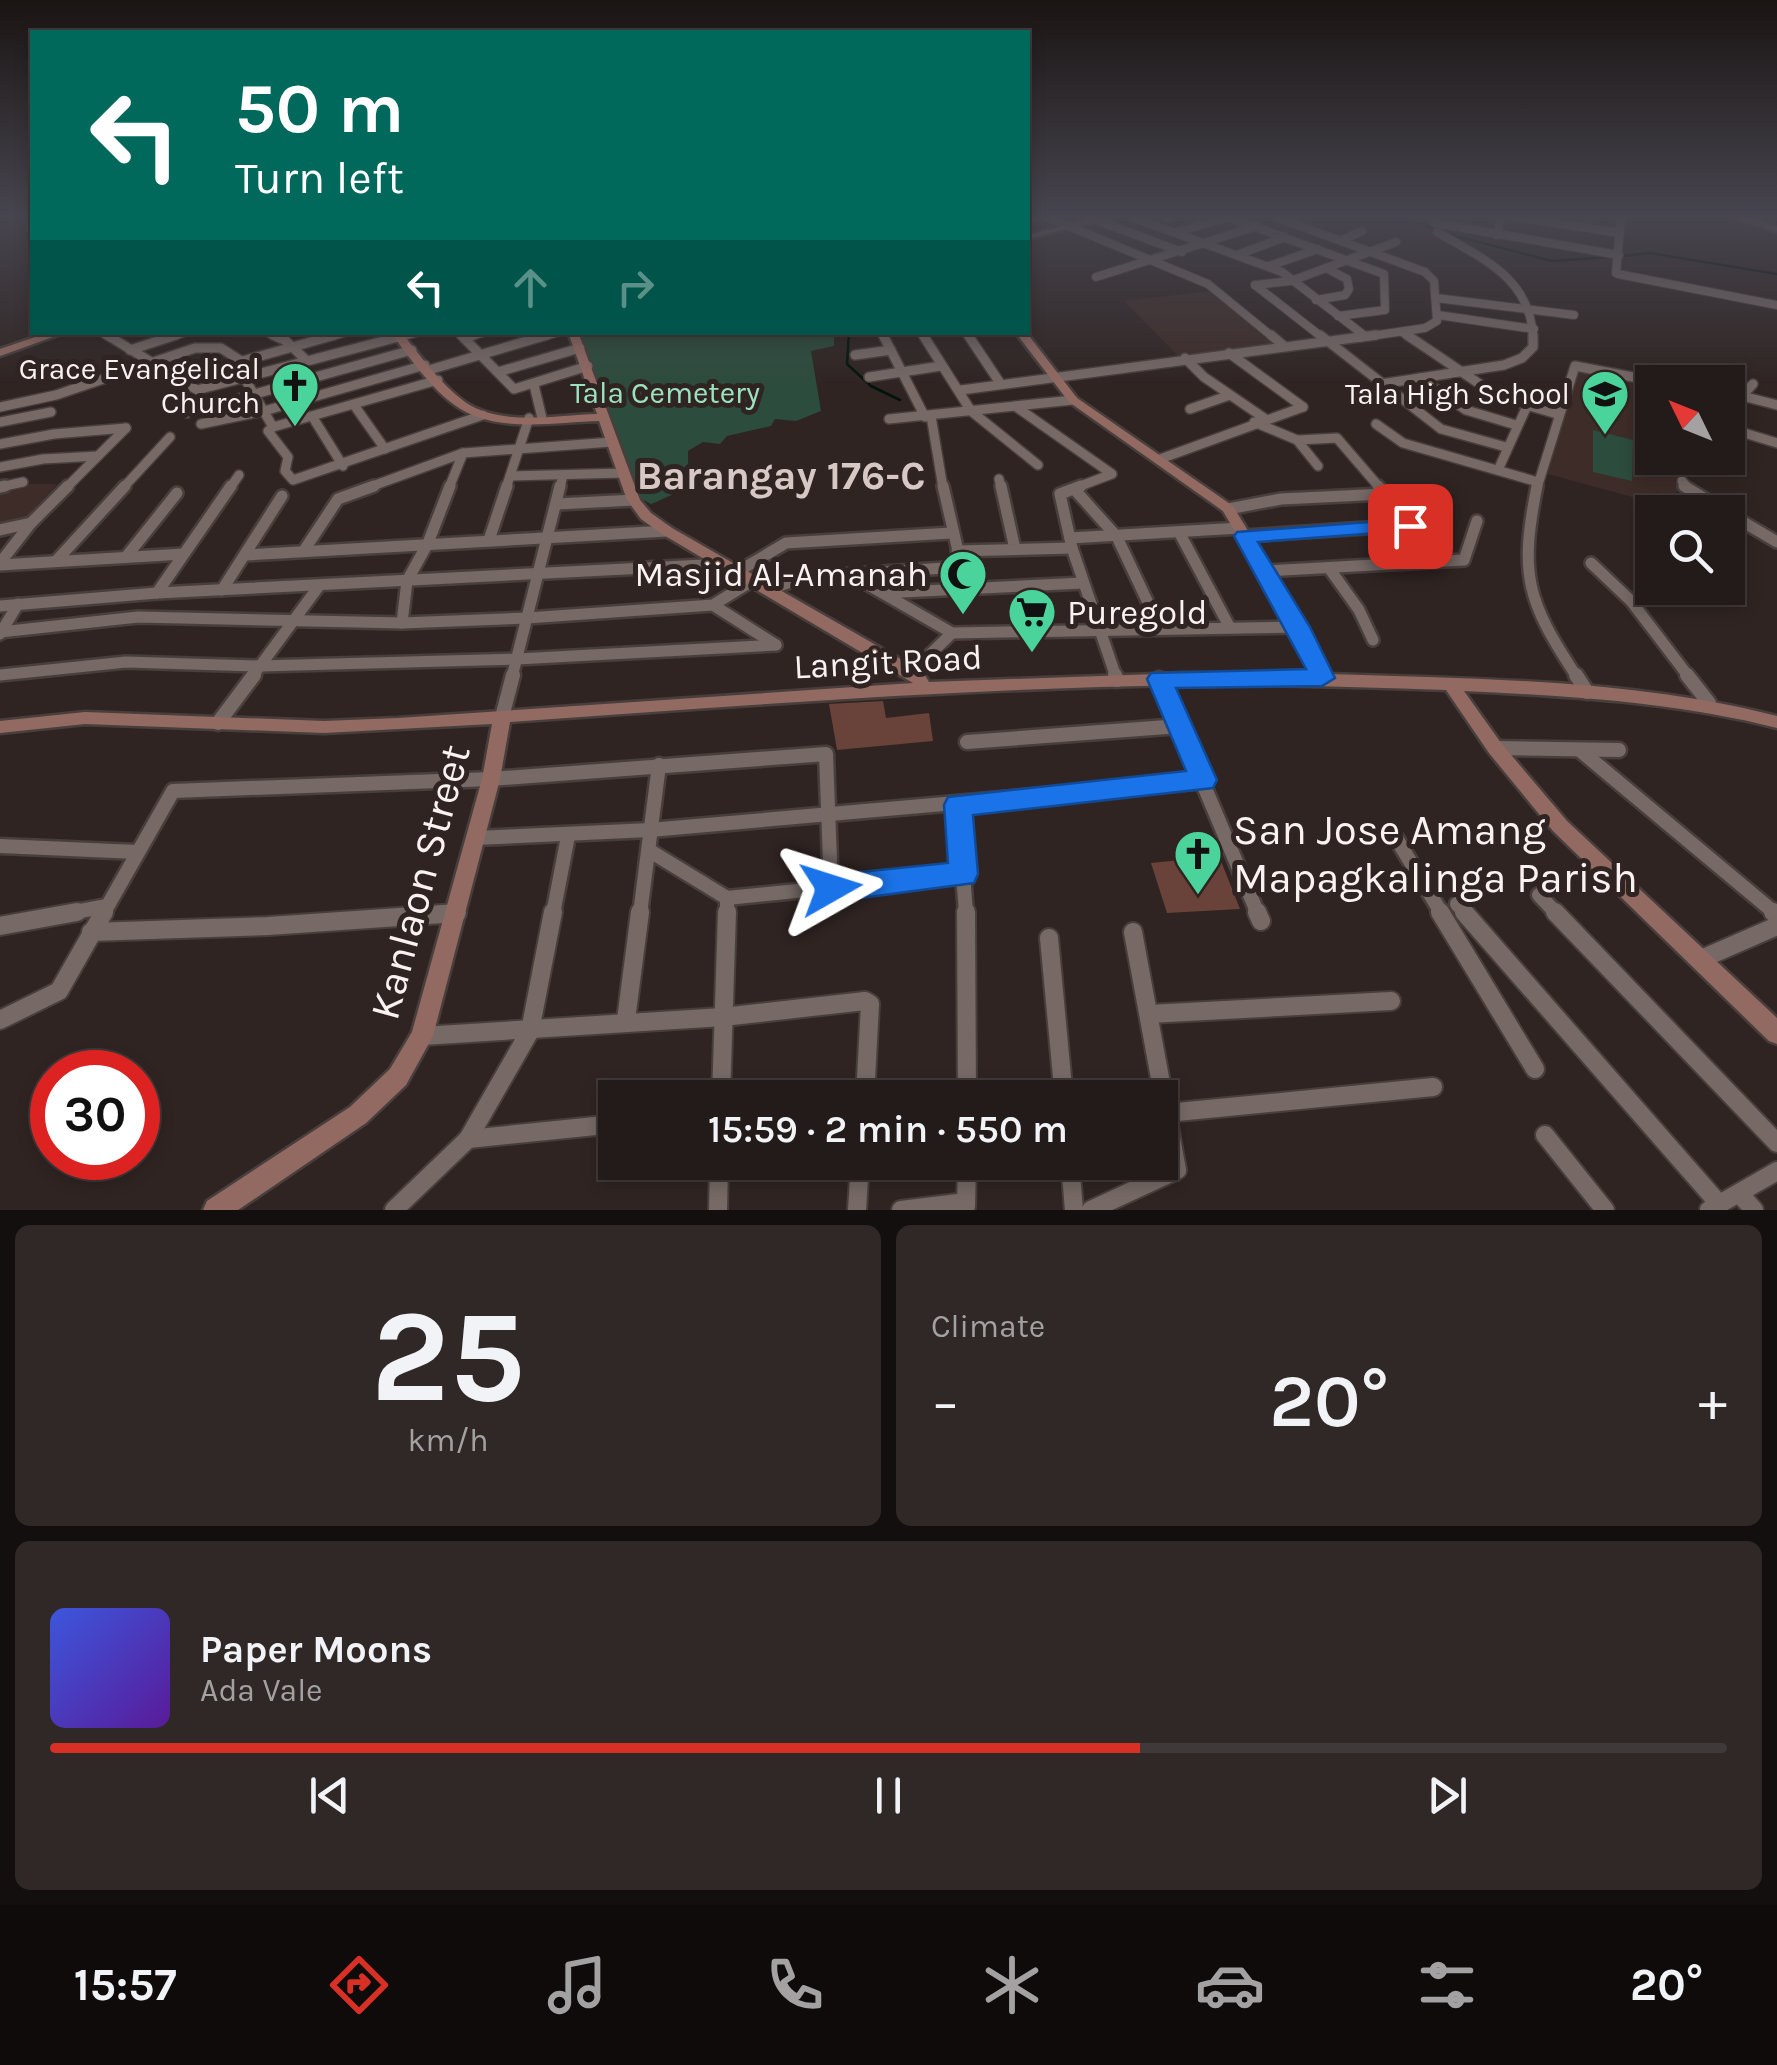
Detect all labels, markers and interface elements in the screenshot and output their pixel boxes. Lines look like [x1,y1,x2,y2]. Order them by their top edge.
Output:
text: 50 m [235,68,404,150]
icon: left [70,70,200,200]
text: Turn left [235,152,404,204]
icon: left [398,260,453,315]
icon: ahead [503,260,558,315]
icon: right [608,260,663,315]
place label: Grace Evangelical Church [19,351,260,421]
church icon: Grace Evangelical Church [269,360,321,428]
north arrow [1635,365,1745,475]
map controls [1635,365,1745,605]
school or university icon: Tala High School [1579,368,1631,436]
park label: Tala Cemetery [570,375,760,411]
place label: Tala High School [1345,376,1570,412]
district label: Barangay 176-C [637,452,926,499]
pin [1368,484,1453,569]
button: search [1635,495,1745,605]
icon: arrive [1383,499,1438,554]
mosque icon: Masjid Al-Amanah [937,548,989,616]
place label: Masjid Al-Amanah [635,554,928,595]
supermarket icon: Puregold [1006,586,1058,654]
place label: Puregold [1067,592,1208,633]
street label: Langit Road [793,637,983,687]
street label: Kanlaon Street [359,739,481,1025]
place label: San Jose Amang Mapagkalinga Parish [1233,805,1638,903]
church icon: San Jose Amang Mapagkalinga Parish [1172,828,1224,896]
position arrow [779,836,883,940]
speed limit sign: 30 [30,1050,160,1180]
text: 15:59 · 2 min · 550 m [708,1107,1068,1152]
text: 25 [371,1281,525,1433]
text: Climate [931,1308,1045,1345]
text: 20° [1269,1357,1389,1445]
text: − [931,1370,960,1434]
text: + [1698,1370,1727,1434]
text: km/h [407,1422,489,1459]
text: Paper Moons [200,1627,432,1672]
text: Ada Vale [200,1672,323,1709]
icon: previous [302,1768,357,1823]
icon: pause [861,1768,916,1823]
icon: next [1420,1768,1475,1823]
icon: directions [324,1950,394,2020]
icon: music [542,1950,612,2020]
icon: phone [760,1950,830,2020]
icon: climate [977,1950,1047,2020]
icon: car [1195,1950,1265,2020]
icon: filters [1412,1950,1482,2020]
text: 15:57 [74,1959,177,2011]
text: 20° [1630,1959,1703,2011]

